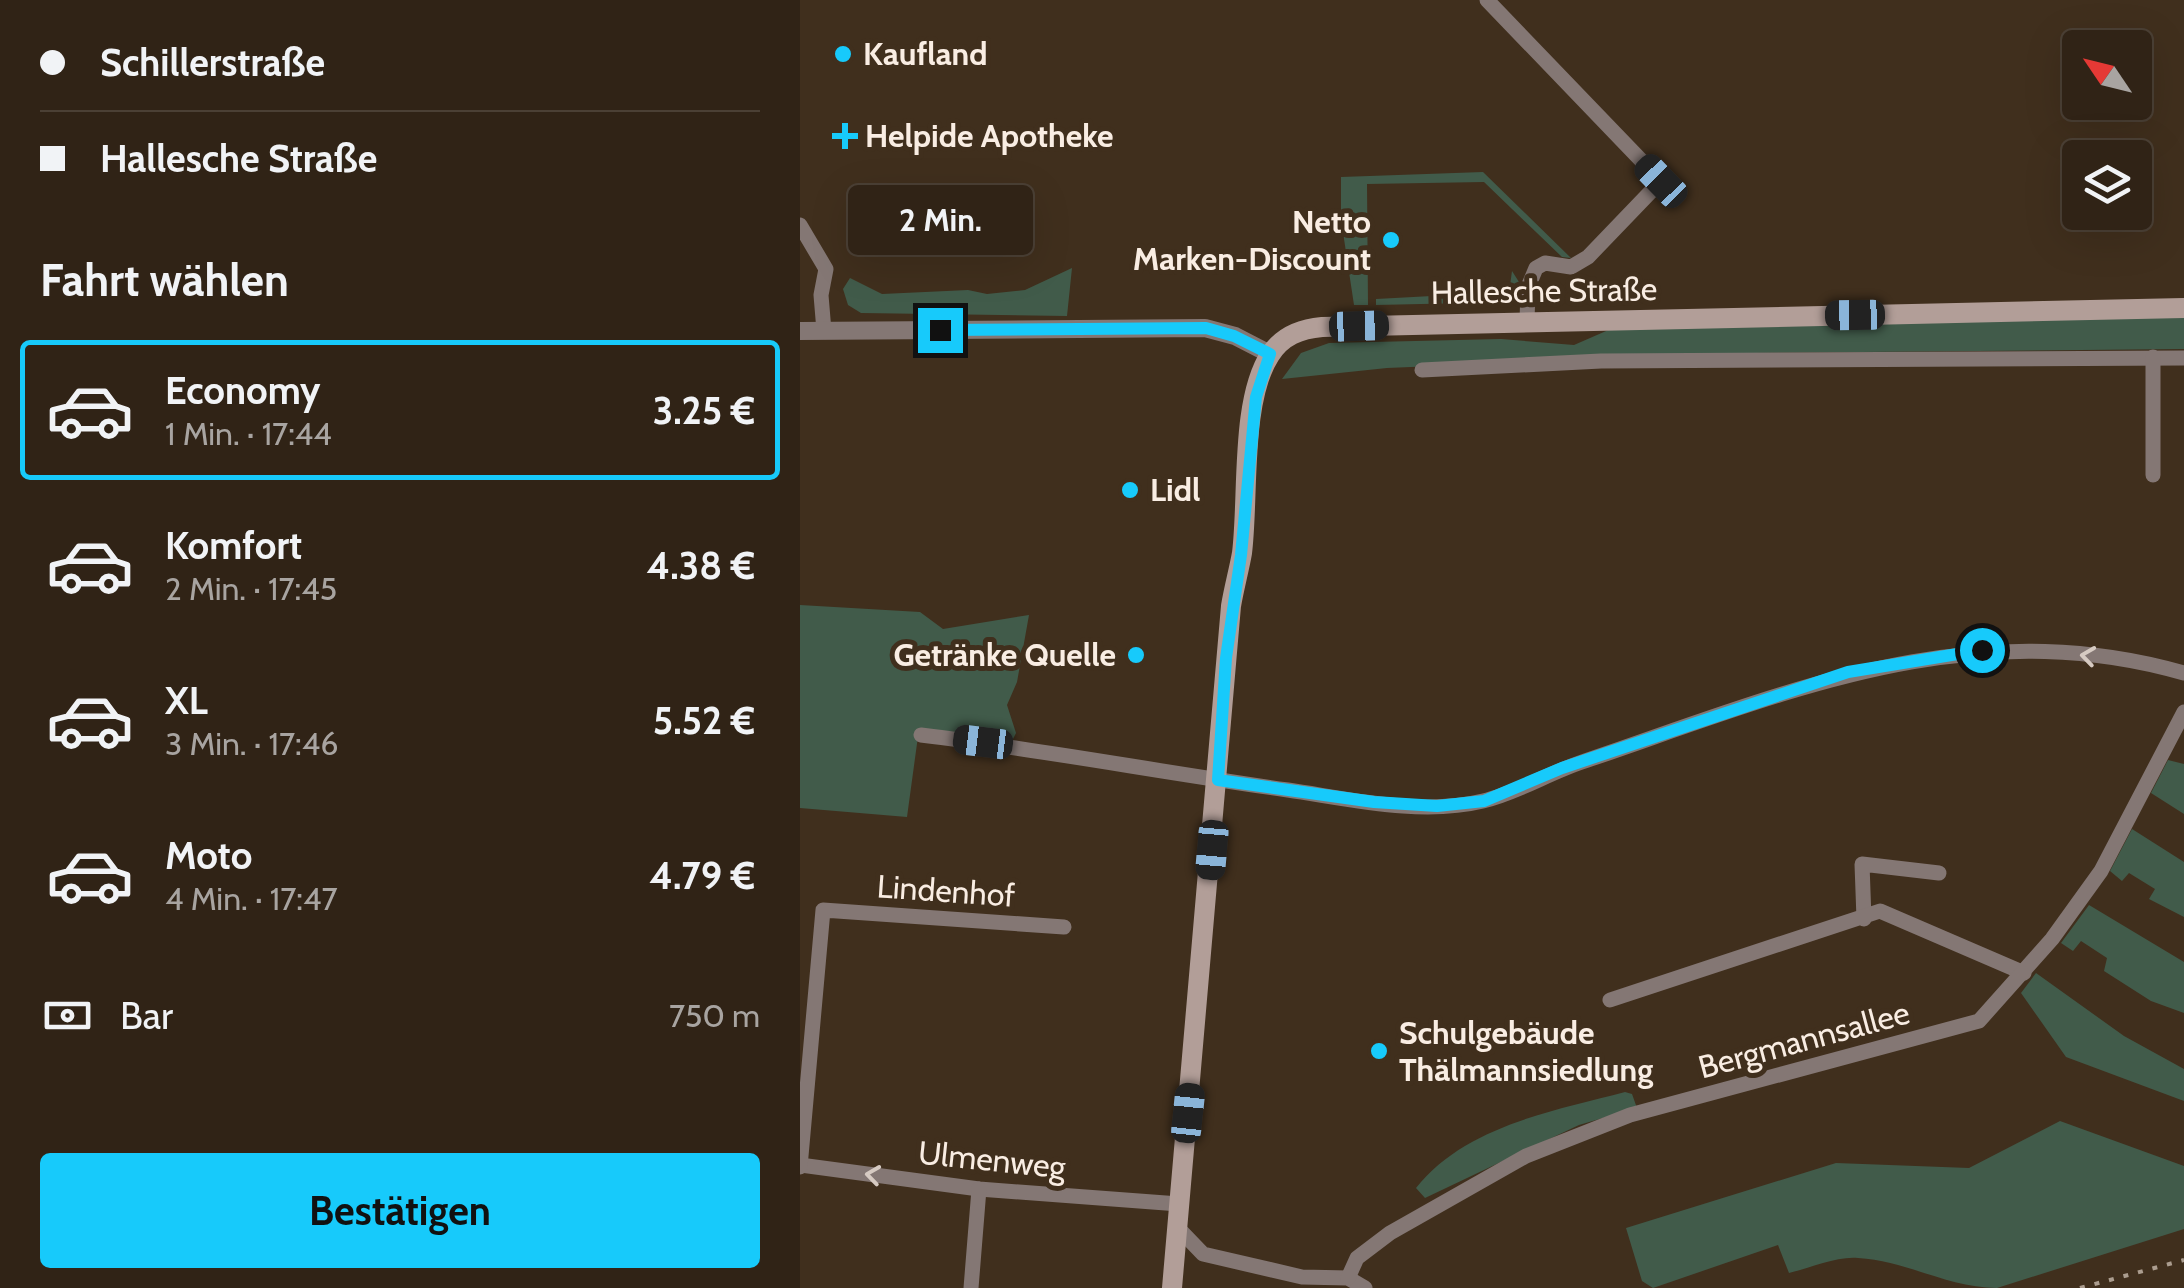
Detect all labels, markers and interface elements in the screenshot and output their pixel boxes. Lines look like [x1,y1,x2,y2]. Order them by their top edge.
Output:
north arrow [2062,30,2152,120]
map controls [2062,30,2152,230]
place label: Kaufland [863,34,988,73]
text: Schillerstraße [100,39,325,86]
marker: Kaufland [832,43,854,65]
place label: Helpide Apotheke [865,116,1114,155]
marker: Helpide Apotheke [834,125,856,147]
text: Hallesche Straße [100,135,377,182]
button: layers [2062,140,2152,230]
car [1629,149,1693,213]
callout: 2 Min. [848,185,1032,255]
text: 2 Min. [899,200,982,239]
place label: Netto Marken-Discount [1133,202,1371,278]
marker: Netto Marken-Discount [1380,229,1402,251]
text: Fahrt wählen [40,253,289,307]
street label: Hallesche Straße [1430,269,1658,312]
car [1825,299,1885,331]
route end [918,308,963,353]
car [1328,310,1390,342]
icon: car [45,365,135,455]
text: Economy [165,367,320,414]
text: 3.25 € [653,387,755,434]
text: 1 Min. · 17:44 [165,414,332,453]
place label: Lidl [1150,470,1200,509]
marker: Lidl [1119,479,1141,501]
icon: car [45,520,135,610]
text: Komfort [165,522,302,569]
text: 4.38 € [647,542,755,589]
text: 2 Min. · 17:45 [165,569,337,608]
route start [1960,628,2005,673]
place label: Getränke Quelle [893,635,1116,674]
marker: Getränke Quelle [1125,644,1147,666]
one-way arrow [2080,646,2097,667]
icon: car [45,675,135,765]
text: XL [165,677,208,724]
text: 5.52 € [653,697,755,744]
car [951,723,1015,761]
text: 3 Min. · 17:46 [165,724,338,763]
car [1194,819,1230,881]
icon: car [45,830,135,920]
text: Moto [165,832,252,879]
text: 4.79 € [649,852,755,899]
street label: Lindenhof [876,866,1017,915]
text: 4 Min. · 17:47 [165,879,337,918]
icon: cash [40,988,95,1043]
text: Bar [120,992,173,1039]
street label: Bergmannsallee [1694,993,1914,1086]
text: 750 m [669,996,760,1035]
place label: Schulgebäude Thälmannsiedlung [1399,1013,1653,1089]
marker: Schulgebäude Thälmannsiedlung [1368,1040,1390,1062]
car [1170,1082,1206,1144]
street label: Ulmenweg [917,1132,1069,1187]
button: Bestätigen [40,1153,760,1268]
one-way arrow [865,1165,881,1186]

